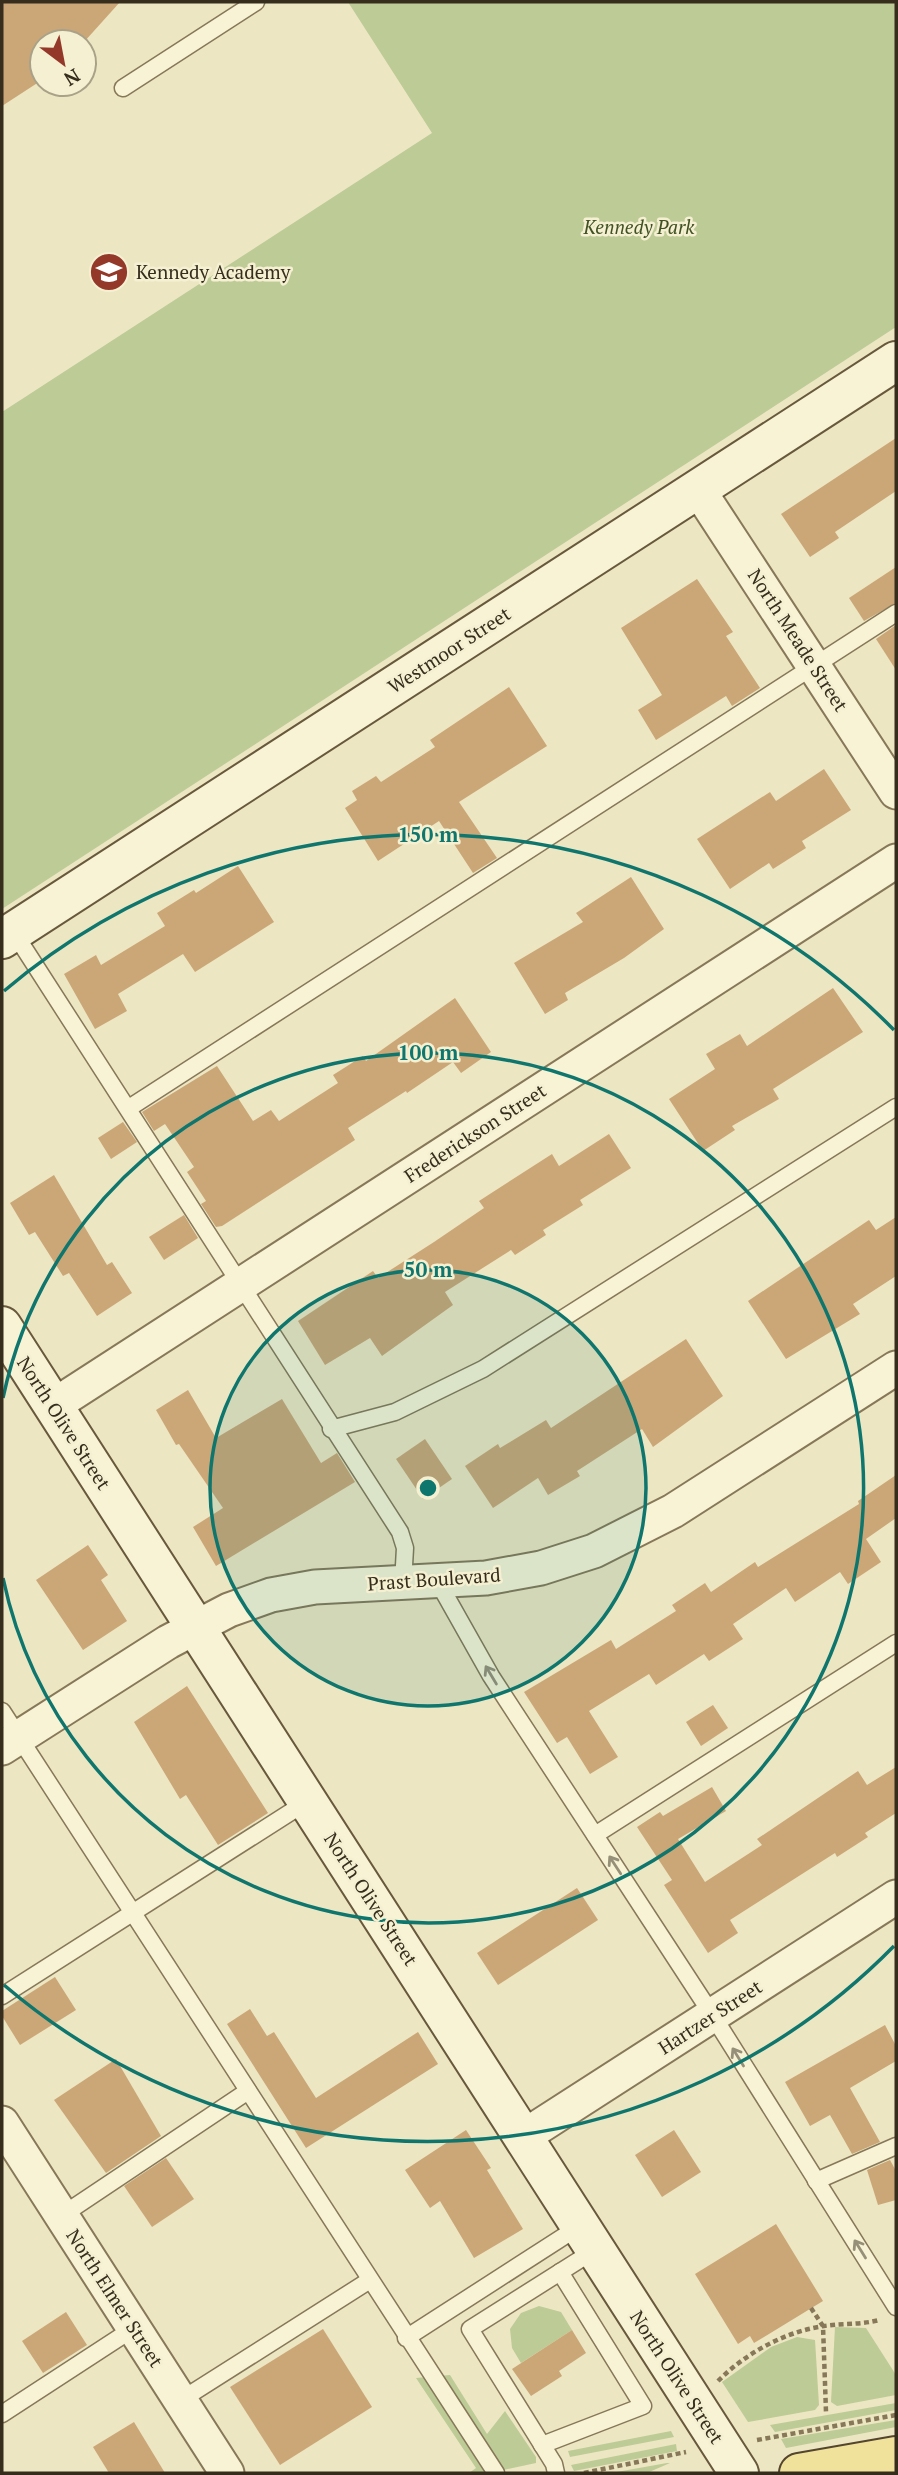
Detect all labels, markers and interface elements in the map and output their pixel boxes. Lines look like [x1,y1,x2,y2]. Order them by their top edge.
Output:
north arrow [28,28,98,98]
text: N [59,63,85,93]
park label: Kennedy Park [583,214,695,239]
school or university icon: Kennedy Academy [88,251,130,293]
place label: Kennedy Academy [136,259,291,284]
street label: North Meade Street [743,563,854,716]
street label: Westmoor Street [383,601,515,699]
text: 150 m [398,820,459,848]
text: 100 m [398,1038,459,1066]
street label: Frederickson Street [399,1077,550,1188]
text: 50 m [404,1255,453,1283]
street label: North Olive Street [12,1351,117,1494]
centre of rings [416,1476,440,1500]
street label: Prast Boulevard [367,1561,502,1596]
one-way arrow [483,1665,497,1685]
street label: North Olive Street [319,1827,424,1970]
one-way arrow [608,1856,622,1876]
street label: Hartzer Street [653,1974,766,2059]
one-way arrow [731,2047,745,2067]
street label: North Elmer Street [61,2224,169,2372]
one-way arrow [852,2240,867,2259]
street label: North Olive Street [625,2305,730,2448]

